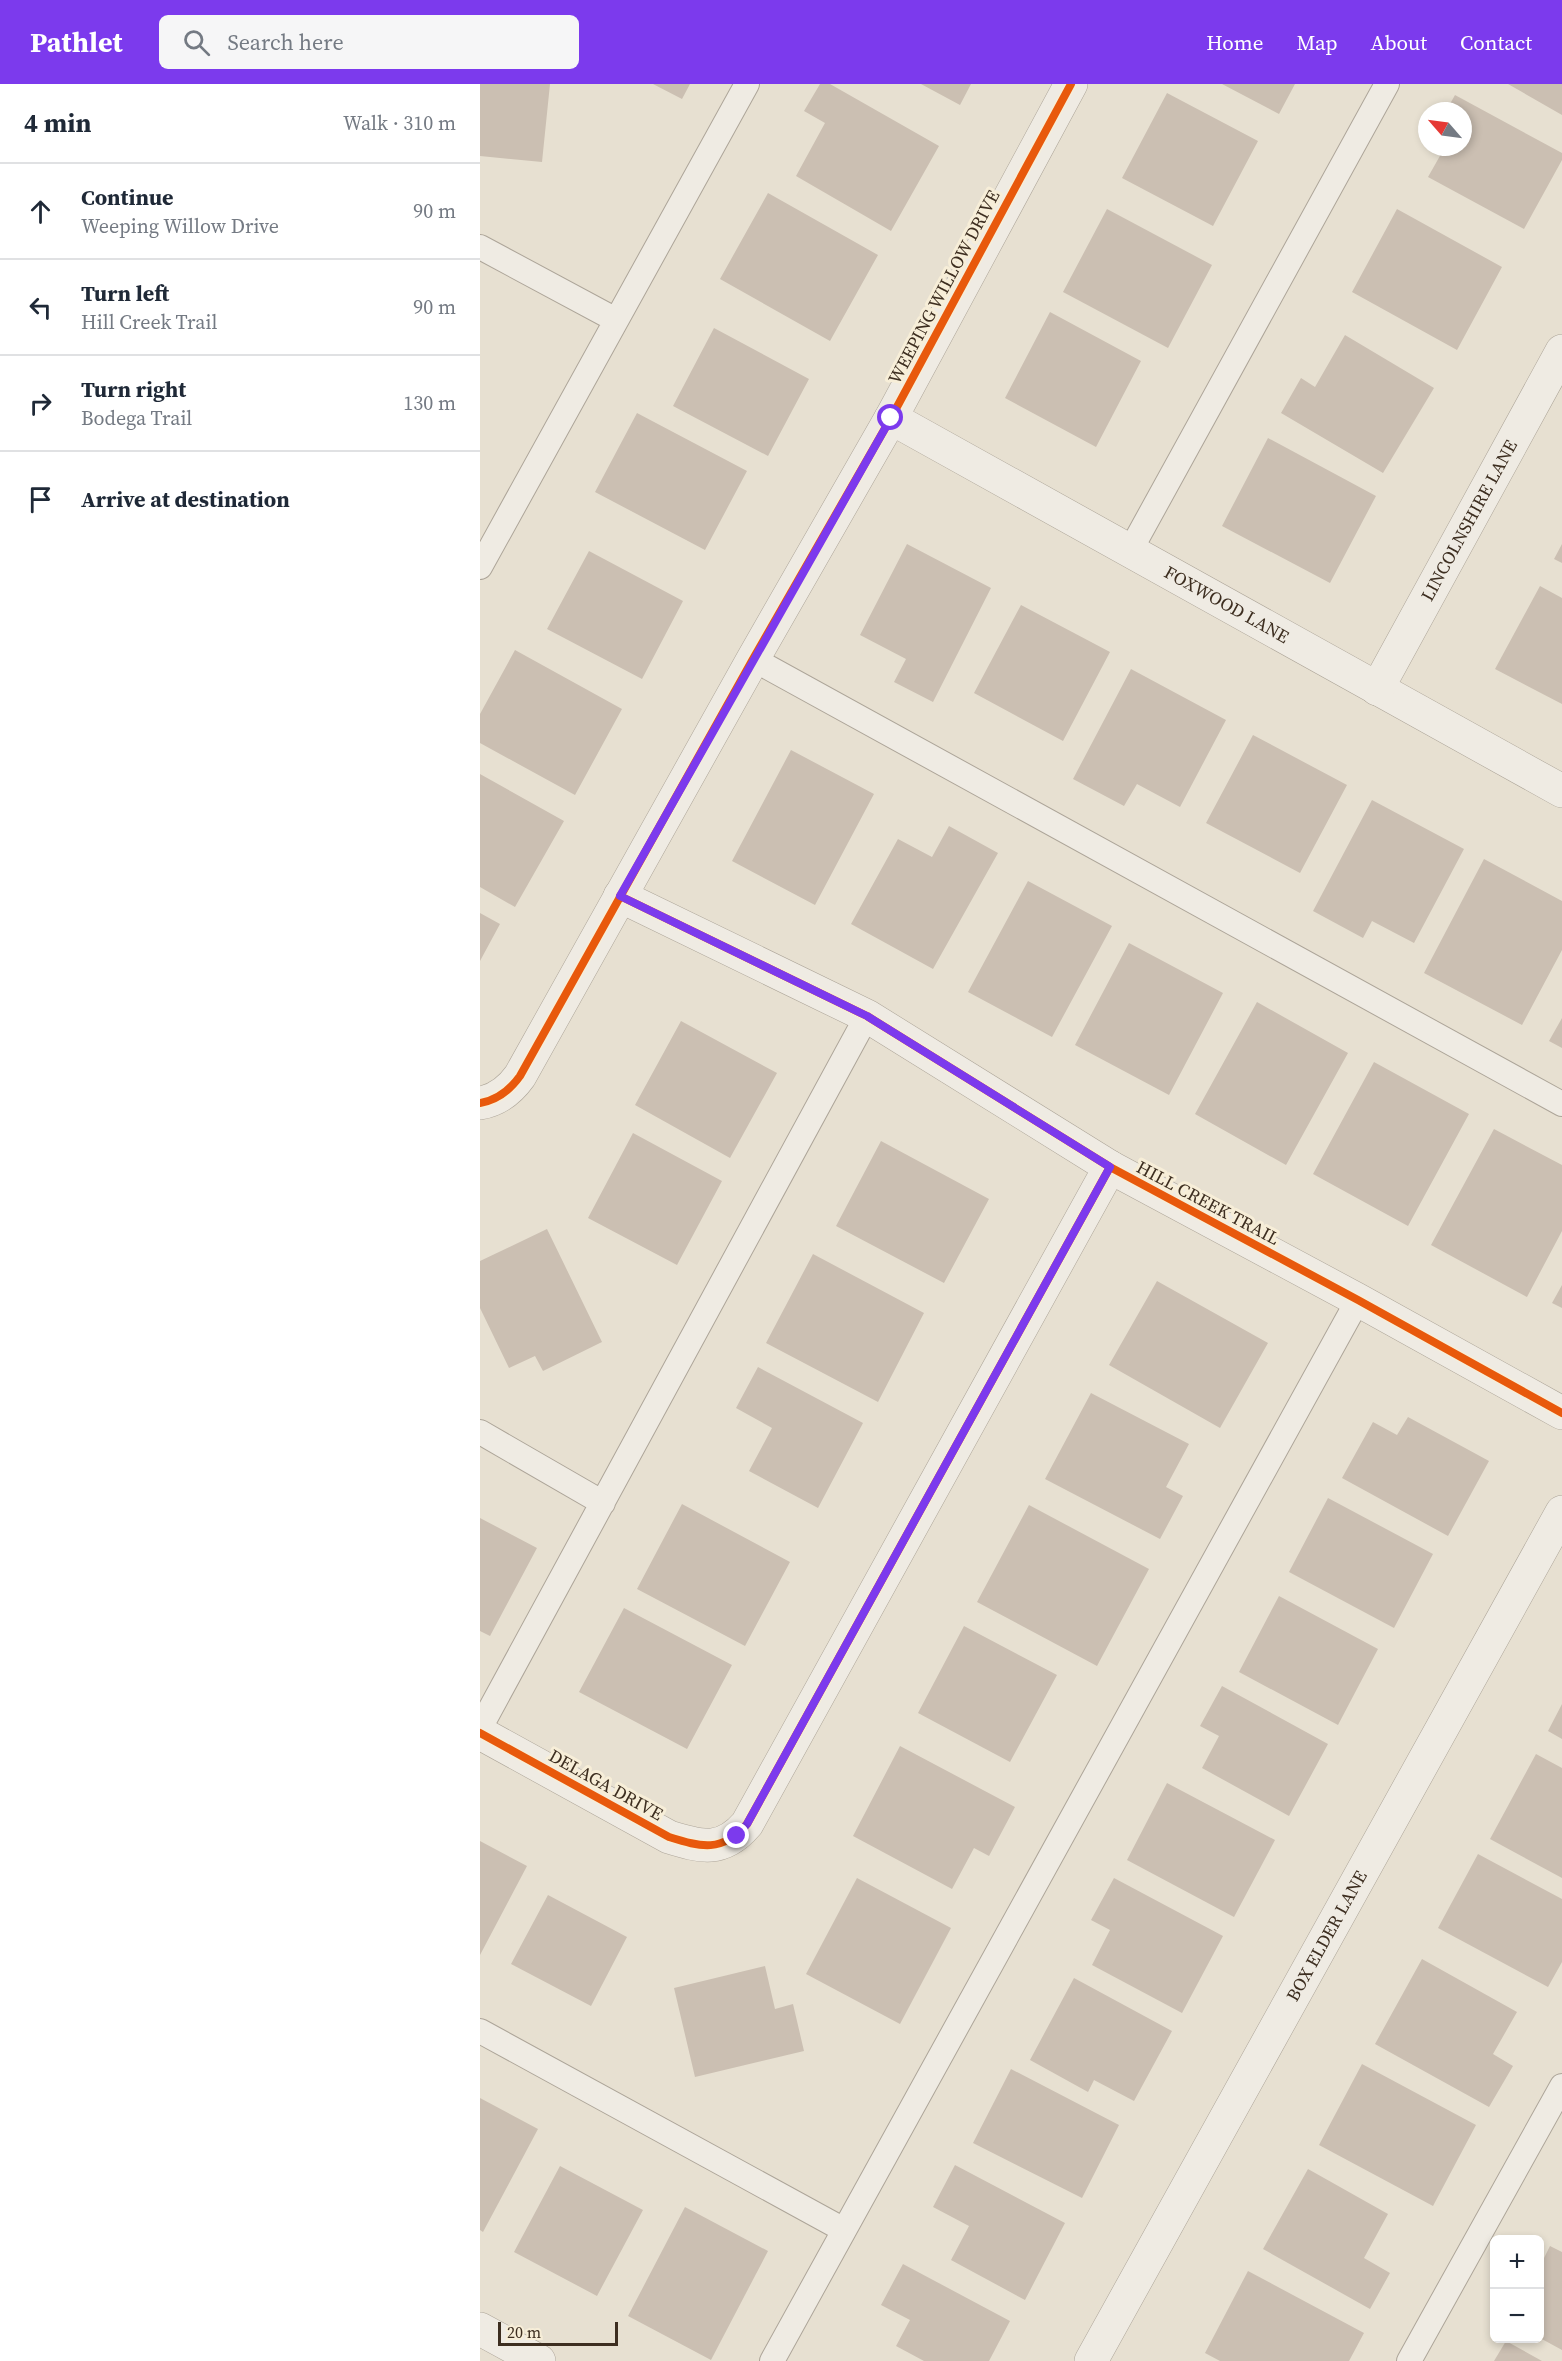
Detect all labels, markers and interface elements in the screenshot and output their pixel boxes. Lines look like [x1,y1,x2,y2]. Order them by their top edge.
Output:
search box [159,15,579,69]
text: Pathlet [30,23,123,61]
icon: search [180,26,213,59]
text: Search here [228,27,344,57]
text: Home [1206,28,1264,57]
text: Map [1297,28,1338,57]
text: About [1371,28,1427,57]
text: Contact [1460,28,1532,57]
north arrow [1418,102,1472,156]
text: 4 min [24,105,91,141]
text: Walk · 310 m [343,109,456,137]
text: Continue [81,182,174,212]
street label: WEEPING WILLOW DRIVE [882,185,1005,388]
icon: ahead [24,195,57,228]
text: 90 m [413,197,456,225]
text: Weeping Willow Drive [81,212,279,240]
text: Turn left [81,278,169,308]
icon: left [24,291,57,324]
text: 90 m [413,293,456,321]
text: Hill Creek Trail [81,308,217,336]
text: Turn right [81,374,186,404]
icon: right [24,387,57,420]
text: 130 m [403,389,456,417]
text: Bodega Trail [81,404,192,432]
route start [877,404,903,430]
street label: LINCOLNSHIRE LANE [1414,435,1523,605]
icon: arrive [24,483,57,516]
text: Arrive at destination [81,484,290,514]
street label: FOXWOOD LANE [1160,559,1294,649]
street label: HILL CREEK TRAIL [1132,1154,1284,1251]
street label: DELAGA DRIVE [545,1743,668,1826]
route end [723,1822,749,1848]
street label: BOX ELDER LANE [1280,1866,1373,2006]
map controls [1490,2235,1544,2343]
button: + [1490,2235,1544,2289]
button: − [1490,2289,1544,2343]
scale bar [498,2319,618,2346]
text: 20 m [507,2321,541,2343]

